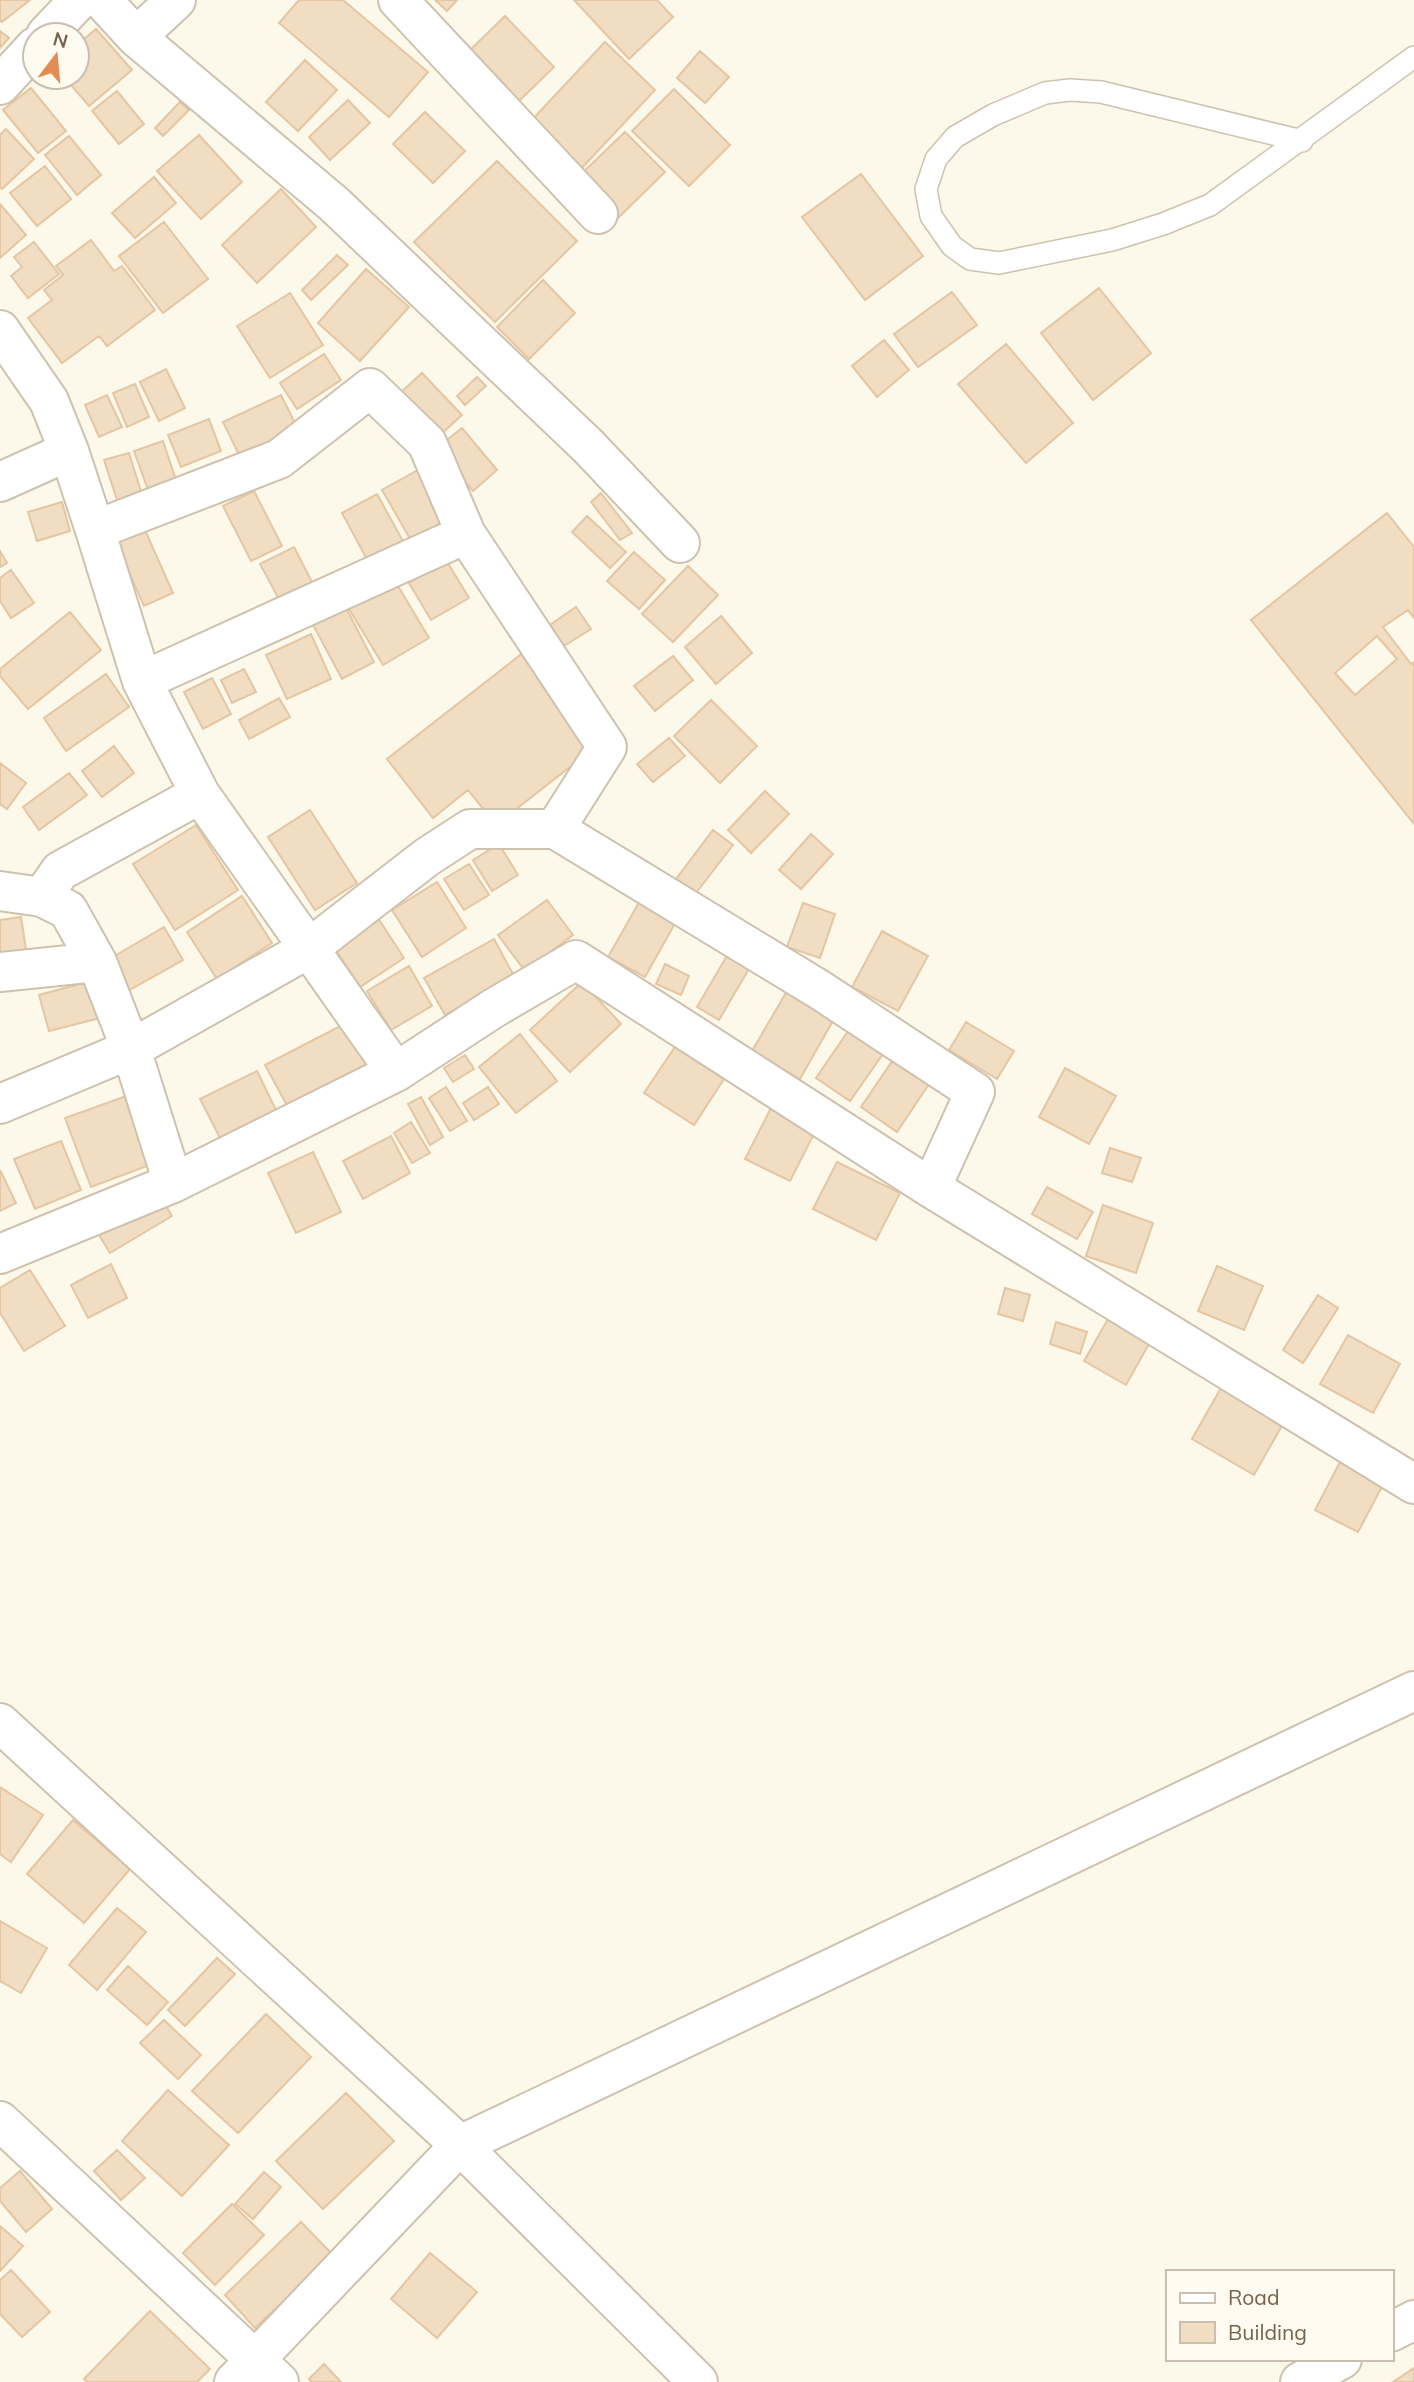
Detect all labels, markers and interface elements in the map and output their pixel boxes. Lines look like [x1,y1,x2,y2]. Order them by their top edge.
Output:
north arrow [21,21,91,91]
text: N [50,26,71,53]
legend [1166,2270,1393,2361]
text: Road [1228,2284,1279,2310]
text: Building [1228,2319,1307,2345]

